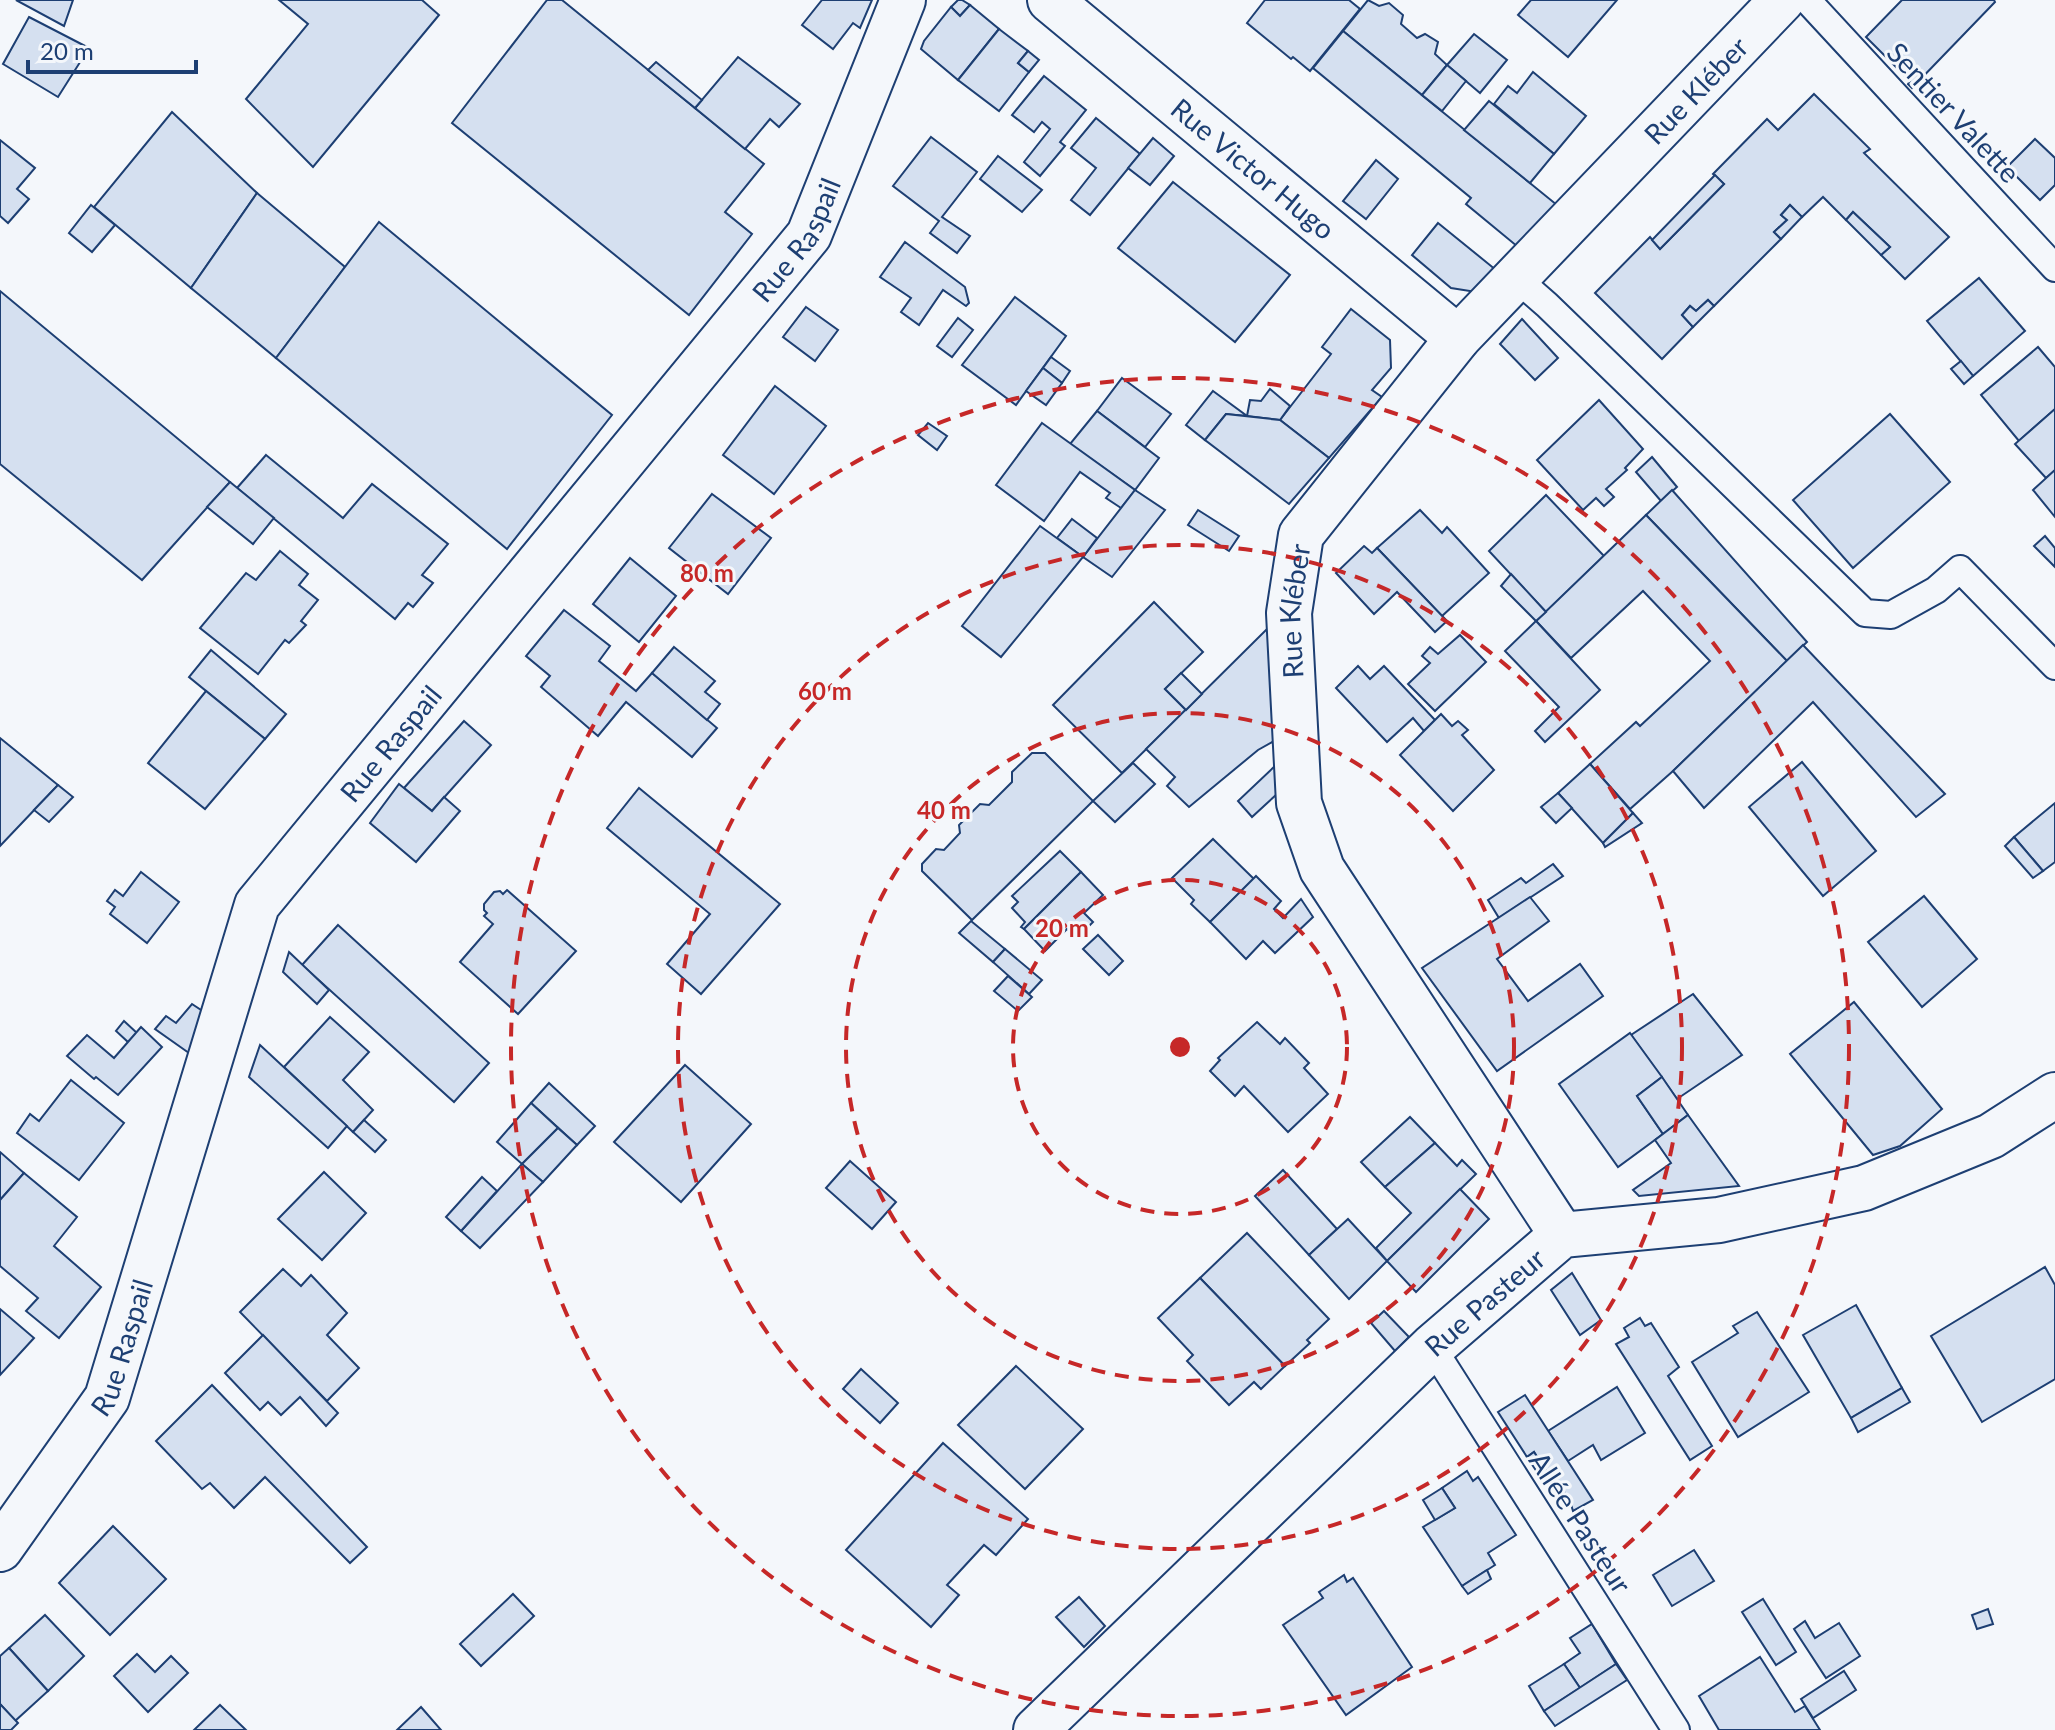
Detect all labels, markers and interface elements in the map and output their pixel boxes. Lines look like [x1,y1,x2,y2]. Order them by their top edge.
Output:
scale bar [28,24,196,74]
street label: Rue Kléber [1637,30,1755,151]
street label: Sentier Valette [1881,35,2027,189]
text: 20 m [40,36,94,65]
street label: Rue Victor Hugo [1165,91,1342,246]
street label: Rue Raspail [744,173,847,308]
street label: Rue Kléber [1272,541,1316,679]
text: 80 m [680,558,734,587]
text: 60 m [798,676,852,705]
street label: Rue Raspail [332,678,448,808]
text: 40 m [917,795,971,824]
text: 20 m [1035,913,1089,942]
centre of rings [1166,1033,1194,1061]
street label: Rue Pasteur [1417,1241,1551,1363]
street label: Rue Raspail [83,1275,159,1422]
street label: Allée Pasteur [1523,1445,1639,1599]

